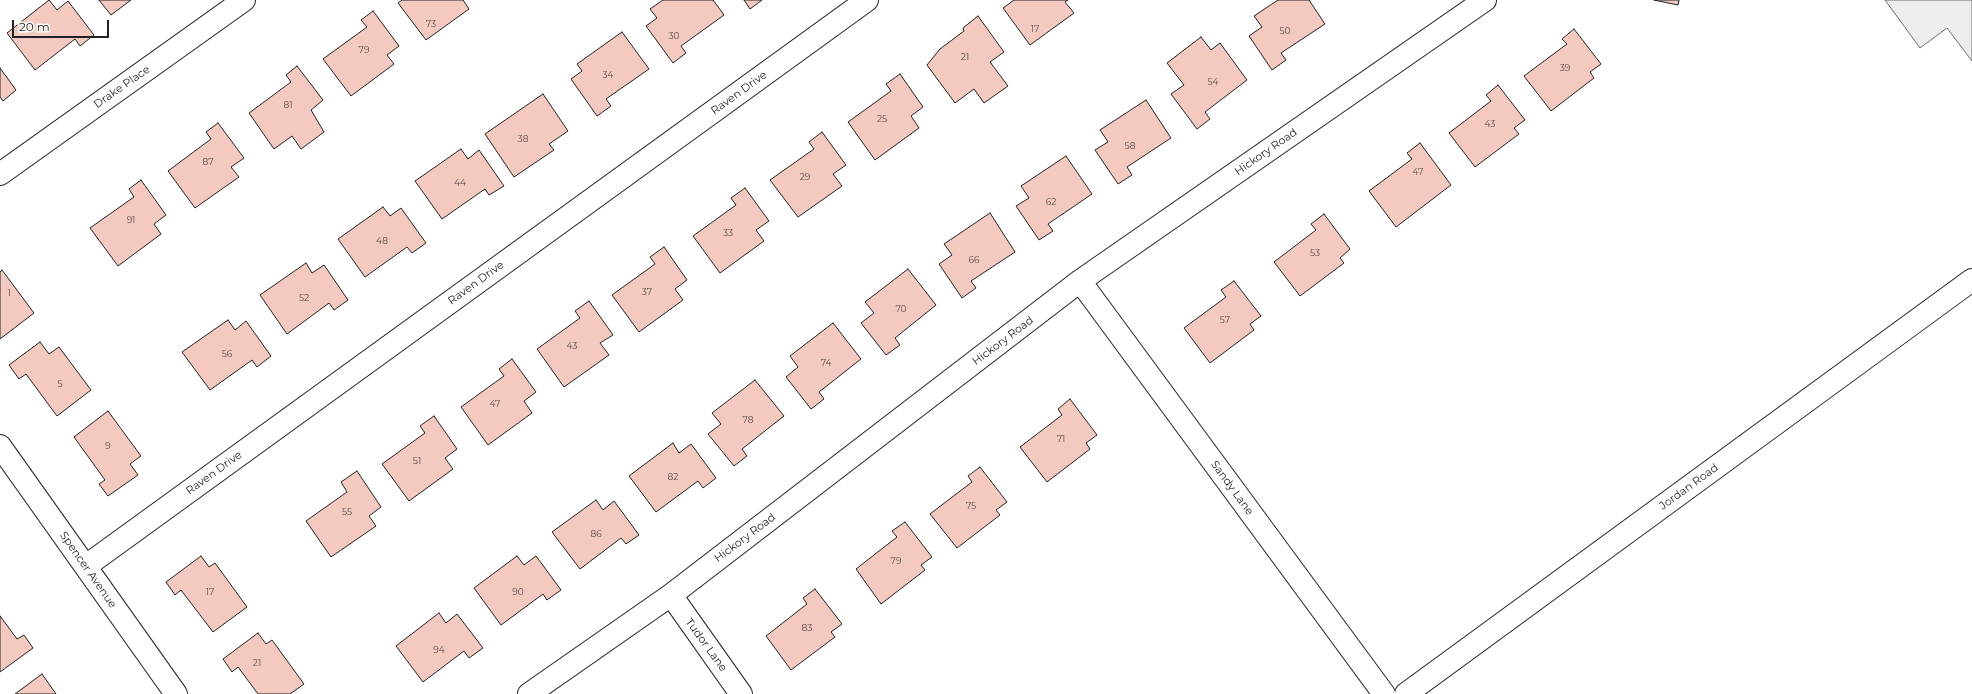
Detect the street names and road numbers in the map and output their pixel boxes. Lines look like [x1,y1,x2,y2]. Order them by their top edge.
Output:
street label: Drake Place [91,63,153,111]
street label: Raven Drive [708,68,770,118]
street label: Hickory Road [1232,126,1300,178]
street label: Raven Drive [445,258,507,308]
street label: Hickory Road [970,314,1036,368]
street label: Raven Drive [183,448,245,498]
street label: Sandy Lane [1208,458,1256,518]
street label: Jordan Road [1657,461,1721,513]
street label: Hickory Road [712,511,778,565]
street label: Spencer Avenue [57,529,119,611]
street label: Tudor Lane [682,616,730,674]

